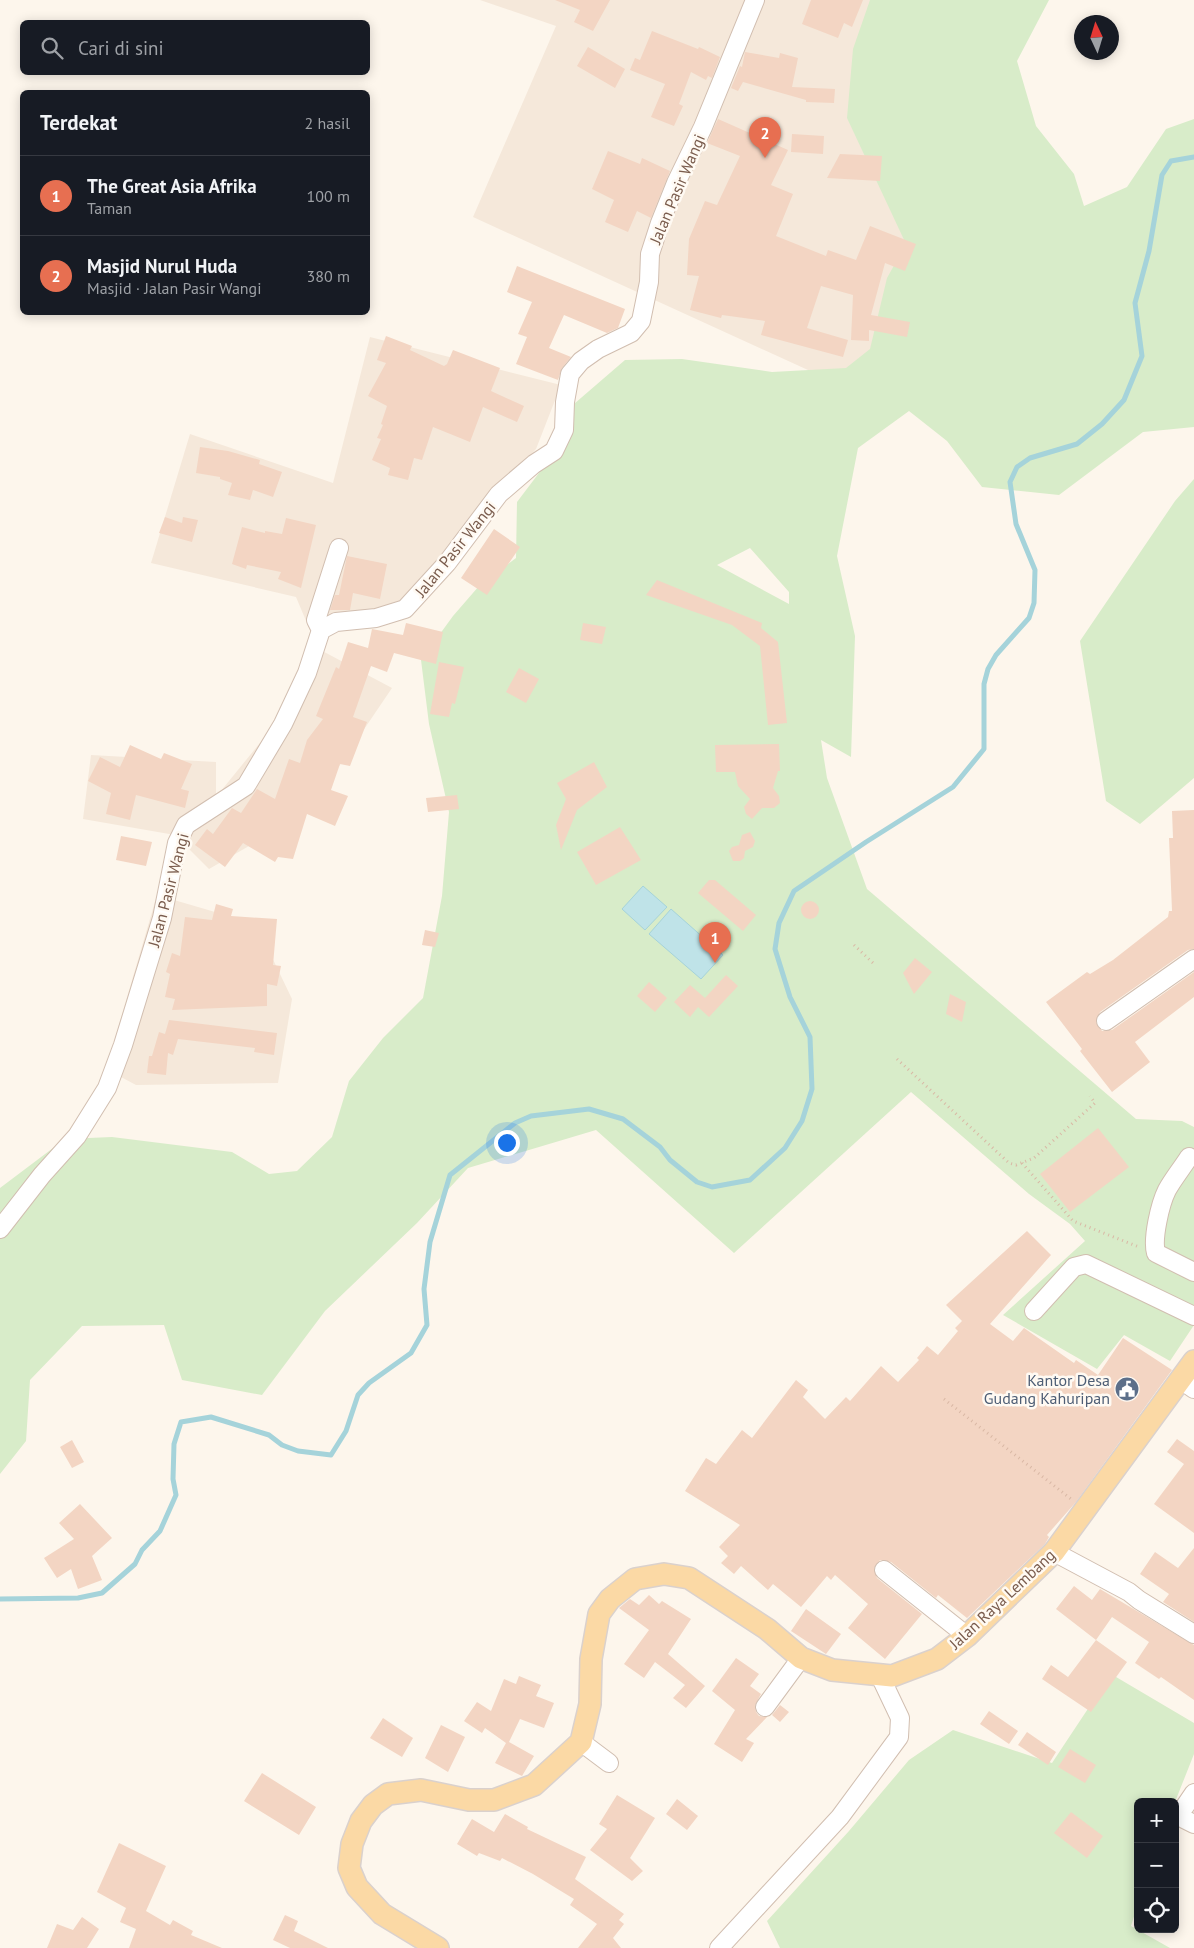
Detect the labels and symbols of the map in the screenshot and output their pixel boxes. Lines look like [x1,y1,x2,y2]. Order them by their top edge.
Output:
north arrow [1074,15,1119,60]
pin: 2 [749,117,781,158]
street label: Jalan Pasir Wangi [645,131,709,248]
street label: Jalan Pasir Wangi [410,497,500,602]
street label: Jalan Pasir Wangi [143,831,193,950]
pin: 1 [699,922,731,963]
your location [494,1130,520,1156]
place label: Kantor Desa Gudang Kahuripan [984,1370,1110,1408]
public building icon: Kantor Desa Gudang Kahuripan [1114,1376,1140,1402]
street label: Jalan Raya Lembang [944,1545,1059,1654]

